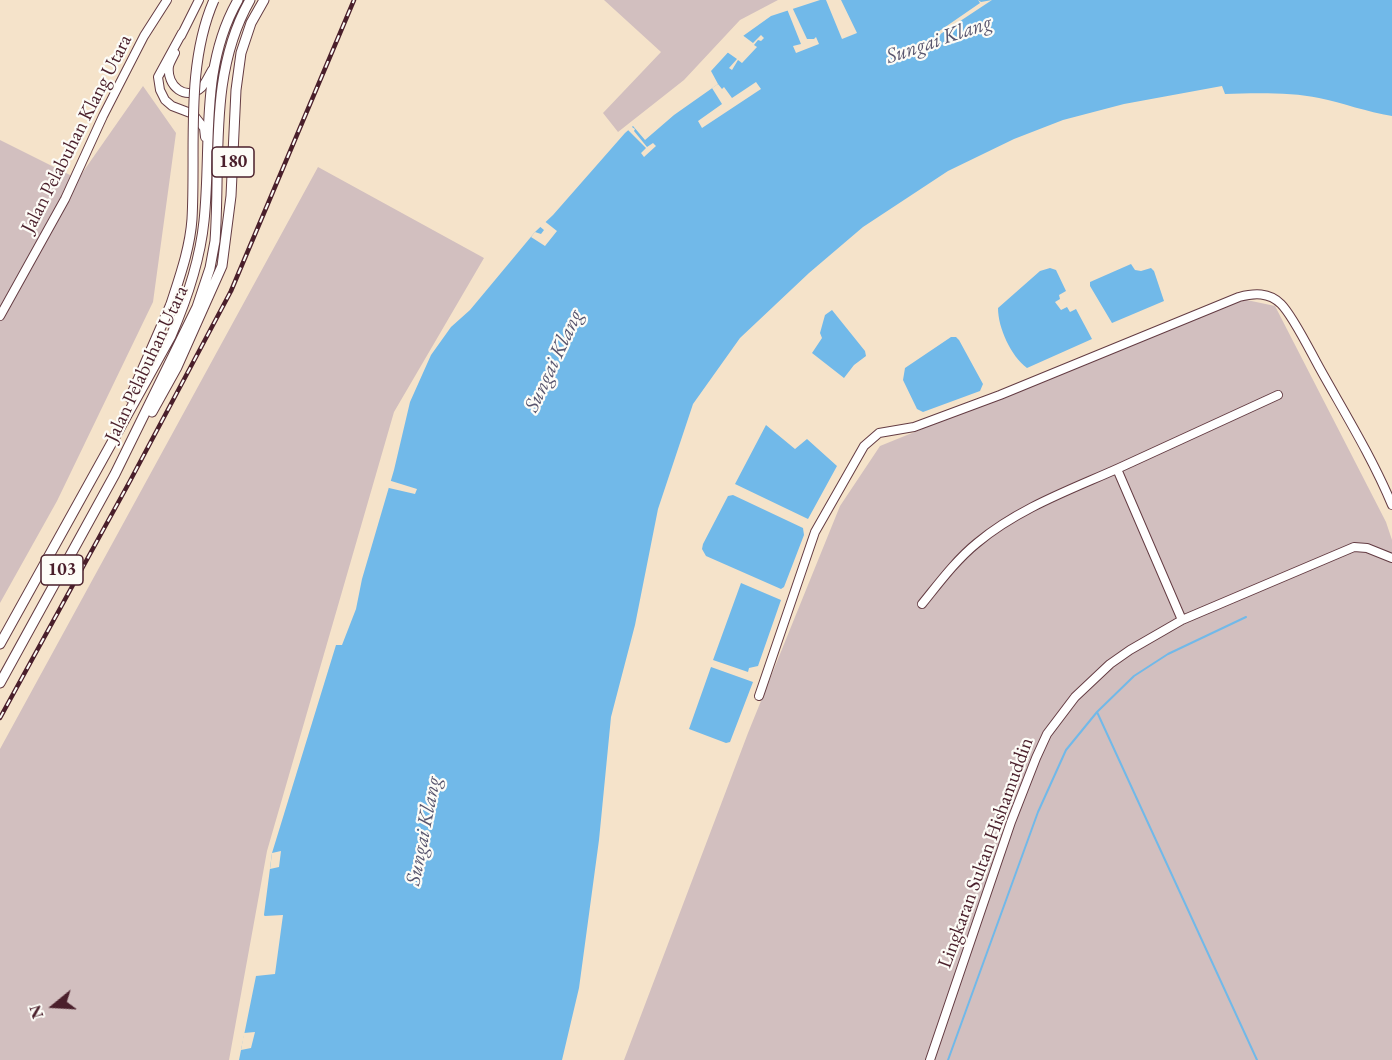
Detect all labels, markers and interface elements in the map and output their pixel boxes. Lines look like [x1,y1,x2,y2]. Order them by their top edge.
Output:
water label: Sungai Klang [883,10,995,70]
street label: Jalan Pelabuhan Klang Utara [16,31,138,237]
road number: 180 [212,147,254,177]
street label: Jalan Pelabuhan Utara [100,282,194,446]
water label: Sungai Klang [519,306,589,416]
road number: 103 [41,555,83,585]
street label: Lingkaran Sultan Hishamuddin [933,734,1039,972]
water label: Sungai Klang [401,775,447,887]
north arrow [24,976,84,1036]
text: N [24,1002,48,1021]

